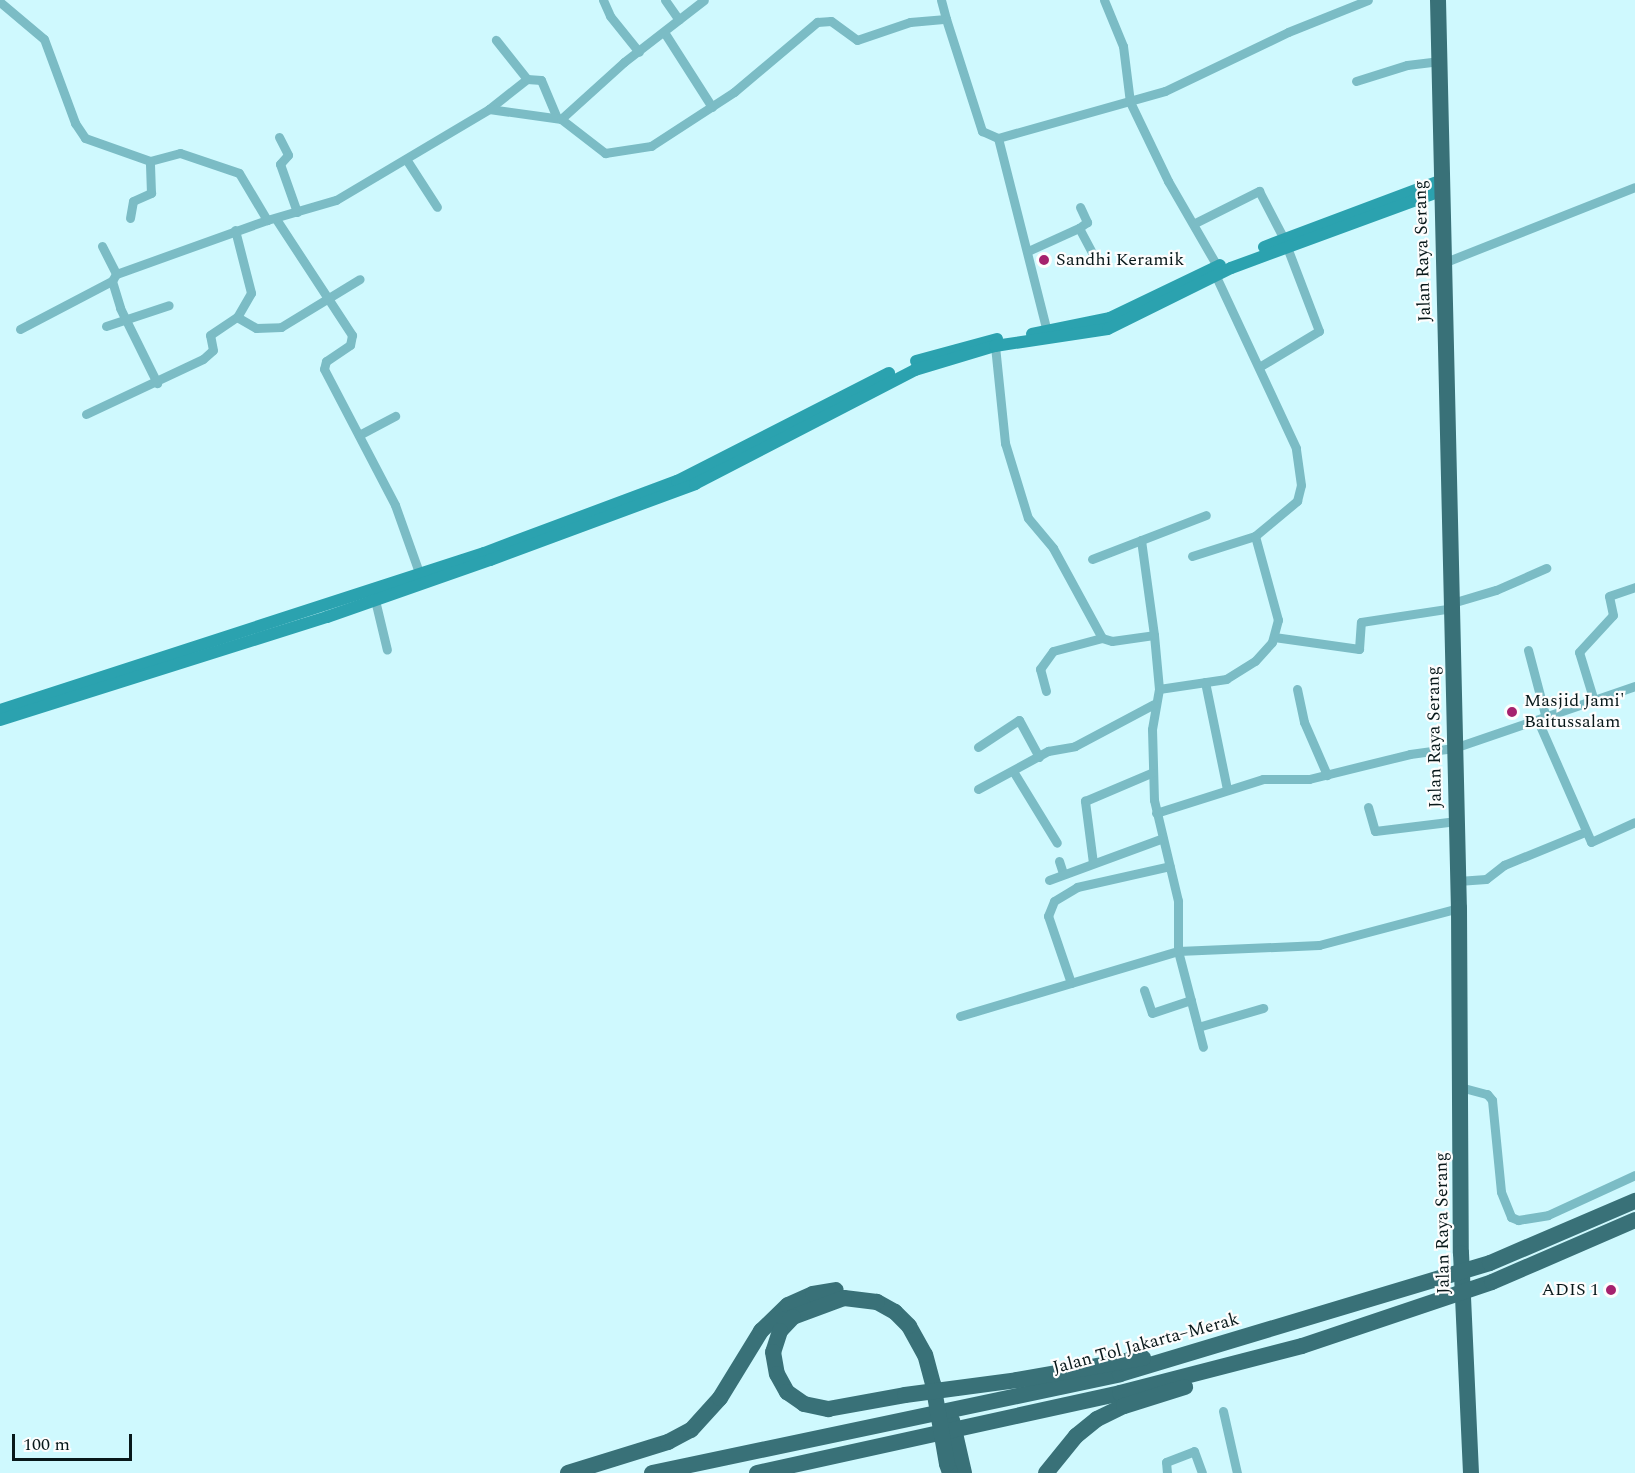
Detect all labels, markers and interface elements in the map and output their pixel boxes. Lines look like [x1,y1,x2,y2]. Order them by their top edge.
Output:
street label: Jalan Raya Serang [1410,180,1436,322]
place label: Sandhi Keramik [1056,249,1184,271]
marker: Sandhi Keramik [1037,253,1051,267]
street label: Jalan Raya Serang [1423,666,1447,808]
place label: Masjid Jami' Baitussalam [1524,691,1624,734]
marker: Masjid Jami' Baitussalam [1505,705,1519,719]
street label: Jalan Raya Serang [1431,1152,1455,1294]
place label: ADIS 1 [1541,1279,1599,1301]
marker: ADIS 1 [1604,1283,1618,1297]
street label: Jalan Tol Jakarta–Merak [1051,1309,1241,1379]
scale bar [15,1422,135,1460]
text: 100 m [23,1431,70,1458]

